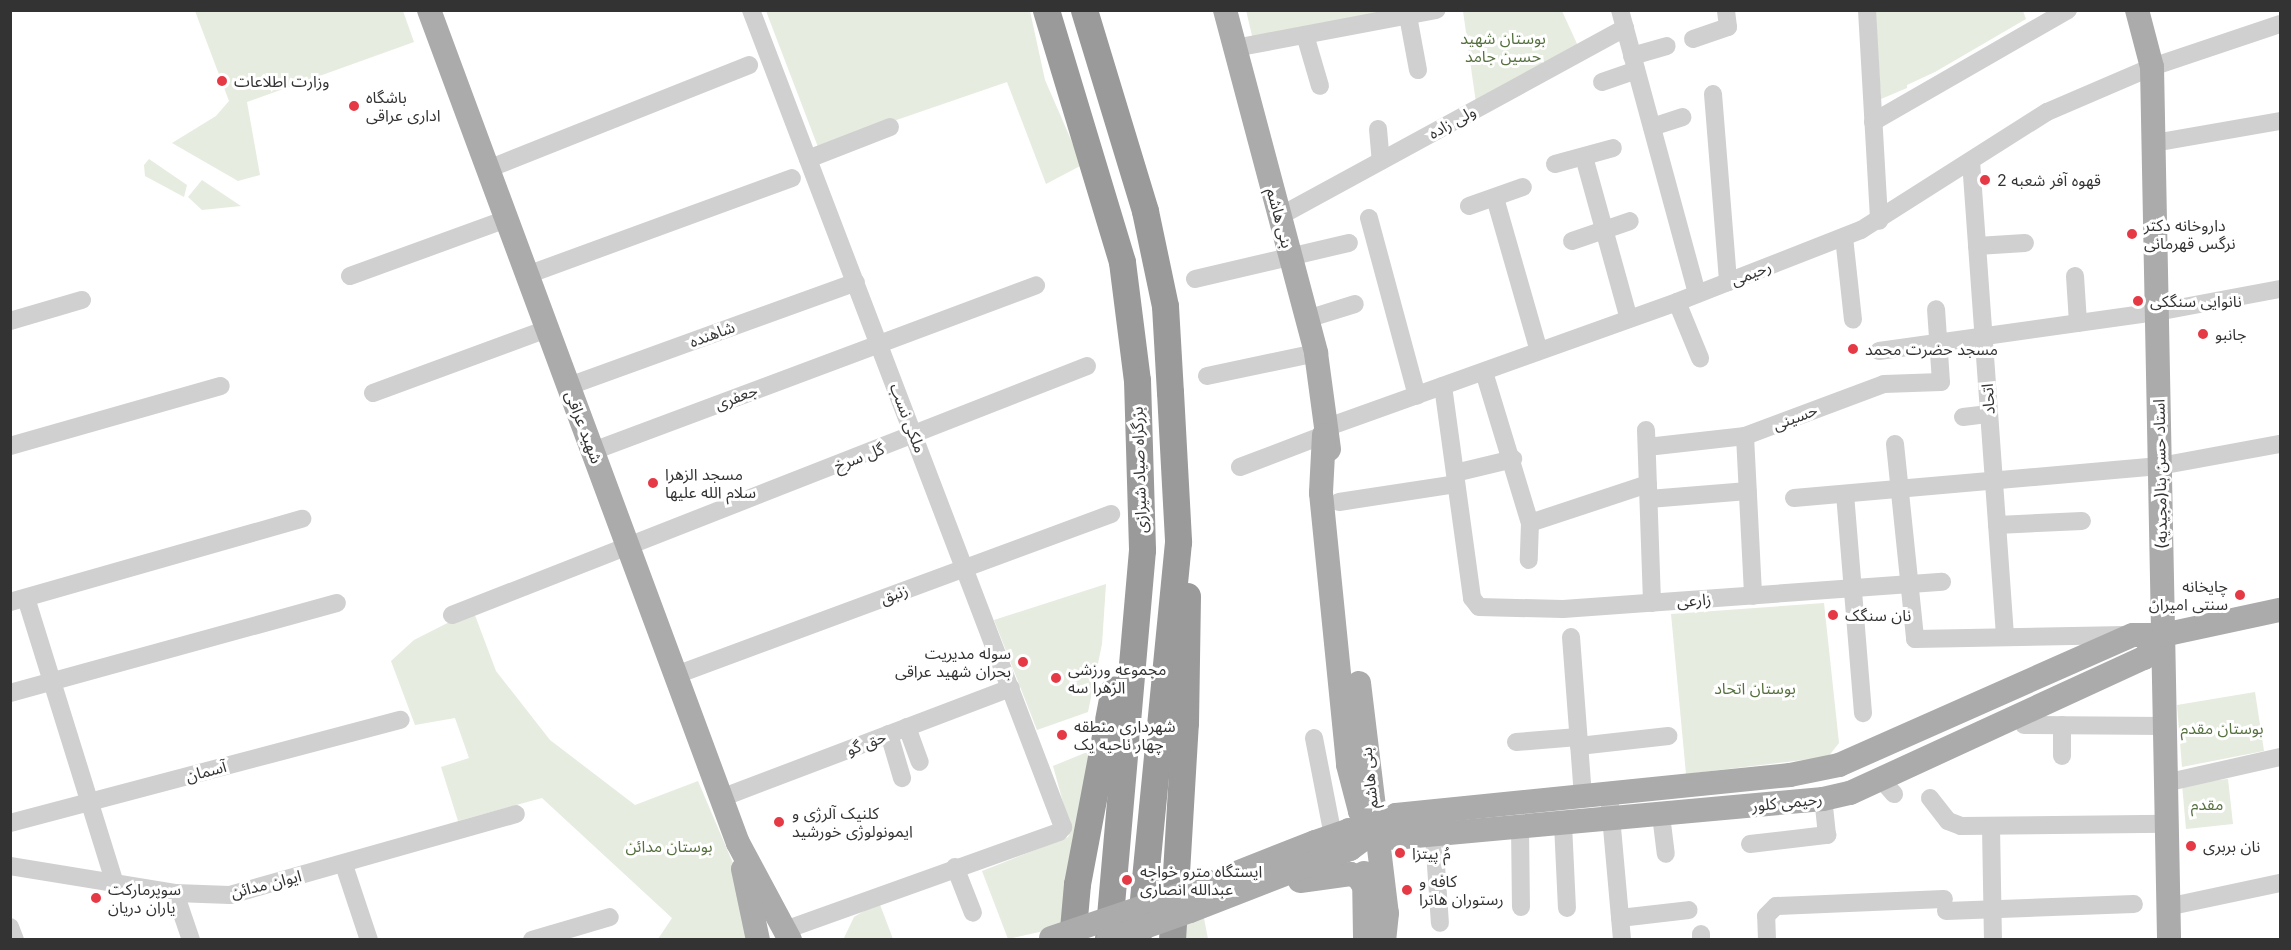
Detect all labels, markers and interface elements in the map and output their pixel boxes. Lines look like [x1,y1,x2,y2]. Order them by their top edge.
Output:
park label: بوستان شهید حسین جامد [1460,28,1546,66]
place label: وزارت اطلاعات [234,71,330,91]
marker: وزارت اطلاعات [215,74,229,88]
place label: باشگاه اداری عراقی [366,87,440,125]
marker: باشگاه اداری عراقی [347,99,361,113]
street label: ولی زاده [1425,101,1479,143]
place label: قهوه آفر شعبه 2 [1997,170,2101,190]
marker: قهوه آفر شعبه 2 [1978,173,1992,187]
street label: بنی هاشم [1263,186,1297,250]
place label: داروخانه دکتر نرگس قهرمانی [2144,215,2235,253]
marker: داروخانه دکتر نرگس قهرمانی [2125,227,2139,241]
street label: رحیمی [1728,257,1774,289]
place label: نانوایی سنگکی [2150,291,2242,311]
marker: نانوایی سنگکی [2131,294,2145,308]
street label: شاهنده [687,317,737,351]
place label: جانبو [2215,324,2246,344]
marker: جانبو [2196,327,2210,341]
place label: مسجد حضرت محمد [1865,339,1998,359]
marker: مسجد حضرت محمد [1846,342,1860,356]
street label: جعفری [712,380,760,414]
street label: ملکی نسب [886,380,930,456]
street label: اتحاد [1977,383,1999,415]
street label: شهید عراقی [561,388,607,466]
street label: استاد حسن بنا(مجیدیه) [2149,399,2171,549]
street label: حسینی [1770,400,1820,434]
street label: بزرگراه صیاد شیرازی [1127,406,1151,534]
street label: گل سرخ [831,439,887,475]
place label: مسجد الزهرا سلام الله علیها [665,464,756,502]
marker: مسجد الزهرا سلام الله علیها [646,476,660,490]
place label: چایخانه سنتی امیران [2149,576,2228,614]
street label: زنبق [878,580,910,608]
marker: چایخانه سنتی امیران [2233,588,2247,602]
street label: زارعی [1676,589,1712,611]
place label: نان سنگک [1845,605,1911,625]
marker: نان سنگک [1826,608,1840,622]
place label: سوله مدیریت بحران شهید عراقی [895,643,1011,681]
marker: سوله مدیریت بحران شهید عراقی [1016,655,1030,669]
place label: مجموعه ورزشی الزهرا سه [1068,659,1166,697]
marker: مجموعه ورزشی الزهرا سه [1049,671,1063,685]
park label: بوستان اتحاد [1714,678,1796,698]
place label: شهرداری منطقه چهار ناحیه یک [1074,716,1175,754]
park label: بوستان مقدم [2180,718,2264,738]
street label: حق گو [843,727,889,759]
marker: شهرداری منطقه چهار ناحیه یک [1055,728,1069,742]
street label: بنی هاشم [1356,746,1382,810]
street label: آسمان [184,756,228,786]
street label: رحیمی کلور [1751,789,1823,815]
park label: مقدم [2191,794,2223,814]
place label: کلنیک آلرژی و ایمونولوژی خورشید [792,803,913,841]
marker: کلنیک آلرژی و ایمونولوژی خورشید [770,813,788,831]
park label: بوستان مدائن [625,836,713,856]
place label: نان بربری [2203,836,2260,856]
marker: نان بربری [2184,839,2198,853]
place label: مُ پیتزا [1412,843,1451,863]
marker: مُ پیتزا [1393,846,1407,860]
place label: ایستگاه مترو خواجه عبدالله انصاری [1140,861,1262,899]
street label: ایوان مدائن [229,866,303,902]
marker: ایستگاه مترو خواجه عبدالله انصاری [1118,871,1136,889]
place label: کافه و رستوران هاترا [1419,871,1504,909]
place label: سوپرمارکت یاران دریان [108,879,181,917]
marker: کافه و رستوران هاترا [1400,883,1414,897]
marker: سوپرمارکت یاران دریان [89,891,103,905]

